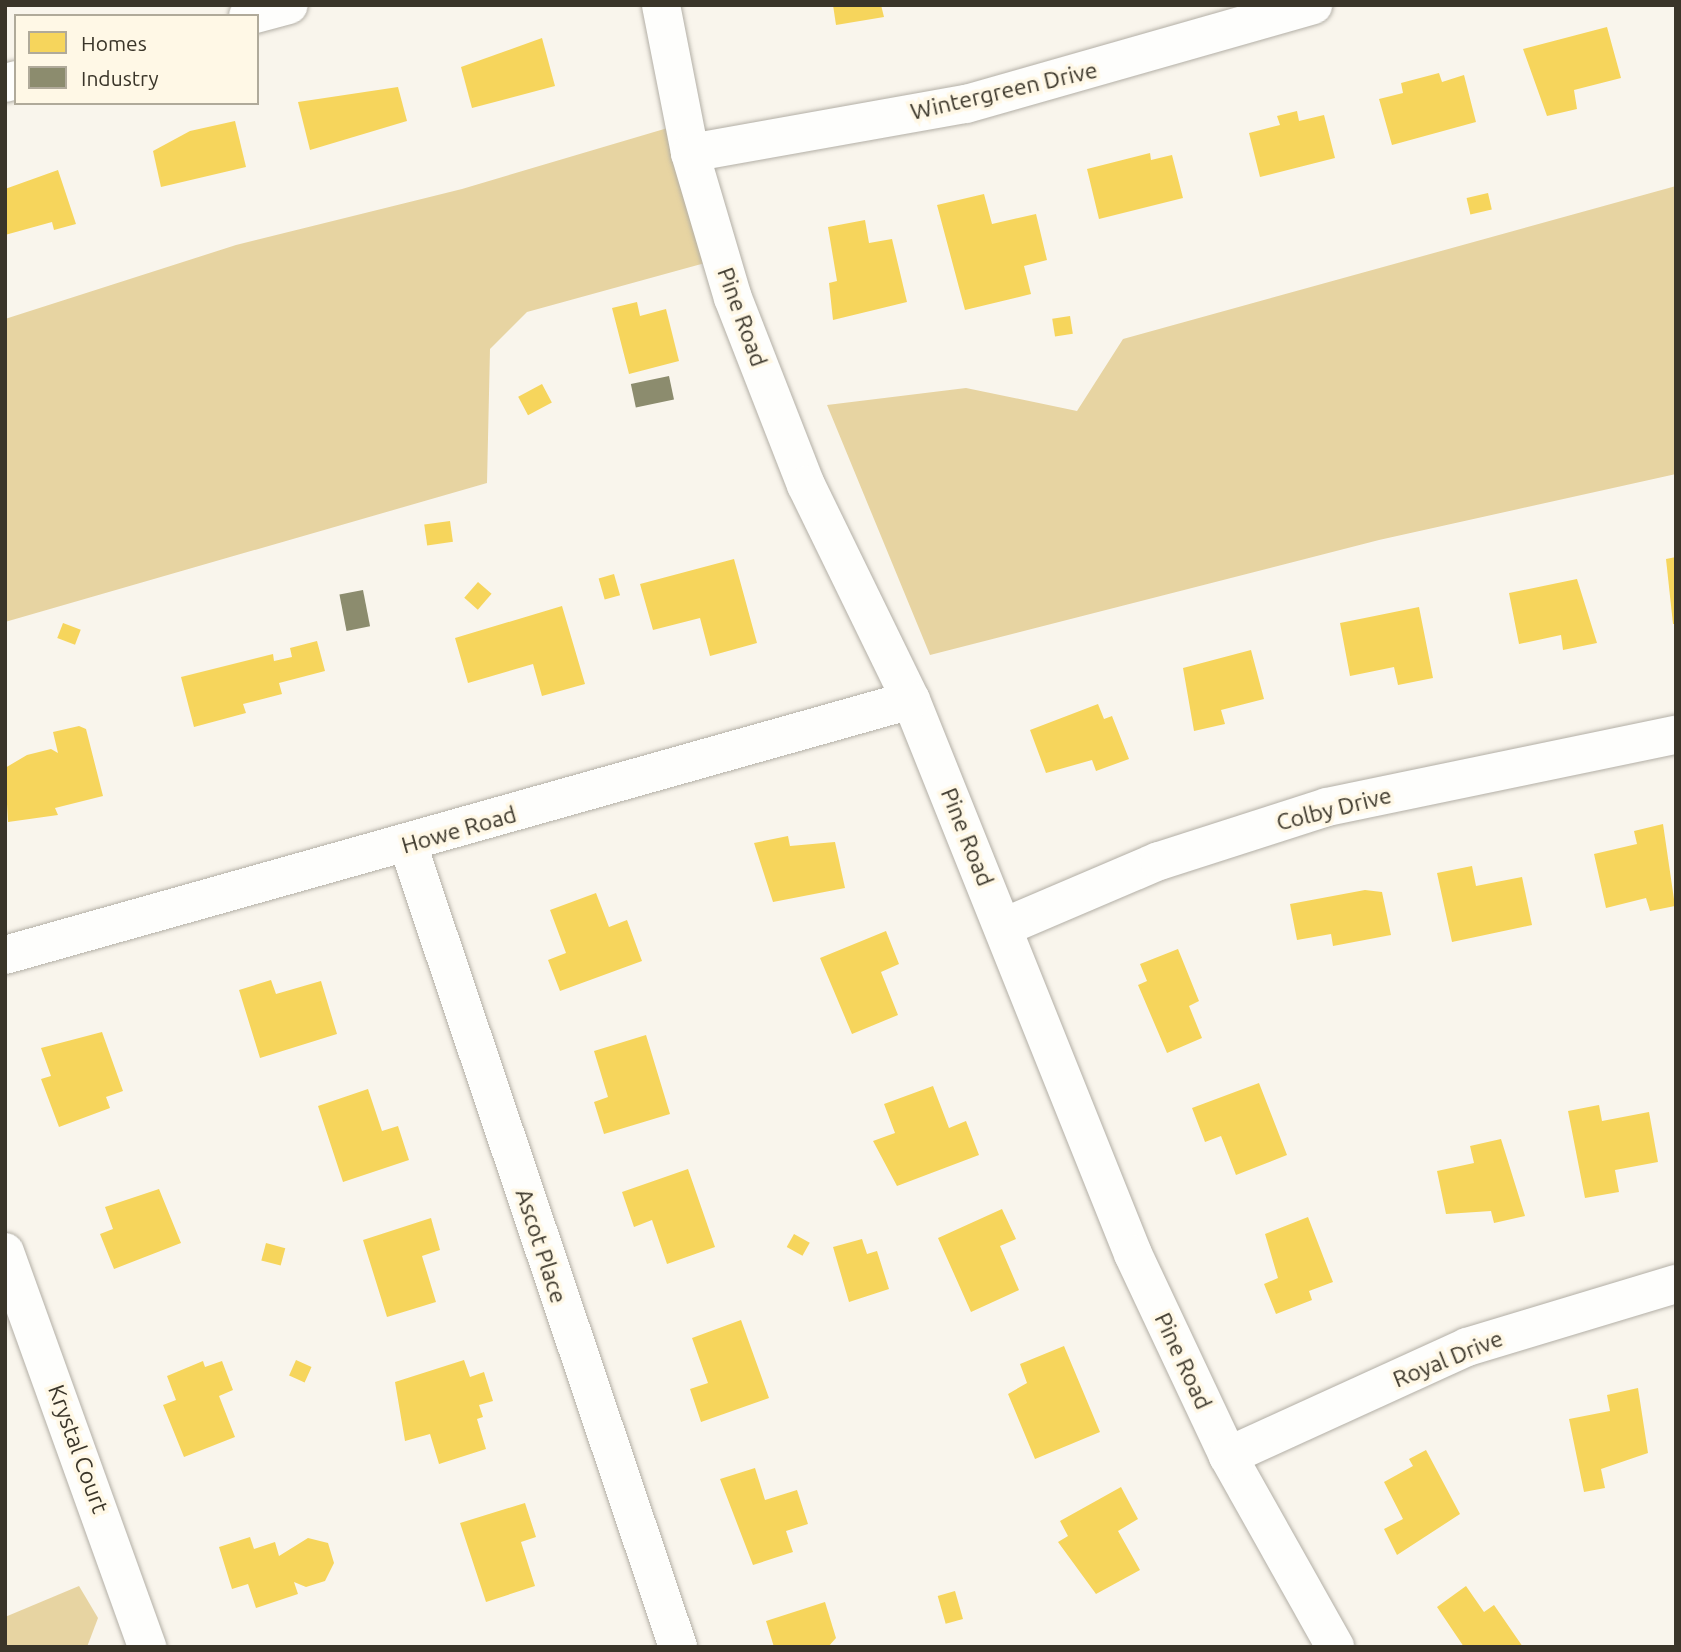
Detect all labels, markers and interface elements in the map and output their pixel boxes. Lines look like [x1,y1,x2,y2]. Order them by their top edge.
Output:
legend [14,14,259,105]
text: Homes [81,31,147,55]
street label: Wintergreen Drive [908,56,1100,126]
text: Industry [81,66,159,90]
street label: Pine Road [711,264,773,370]
street label: Colby Drive [1274,781,1394,837]
street label: Pine Road [935,784,999,890]
street label: Howe Road [398,800,520,860]
street label: Ascot Place [510,1185,572,1307]
street label: Pine Road [1149,1308,1217,1414]
street label: Royal Drive [1389,1324,1507,1394]
street label: Krystal Court [42,1381,114,1517]

